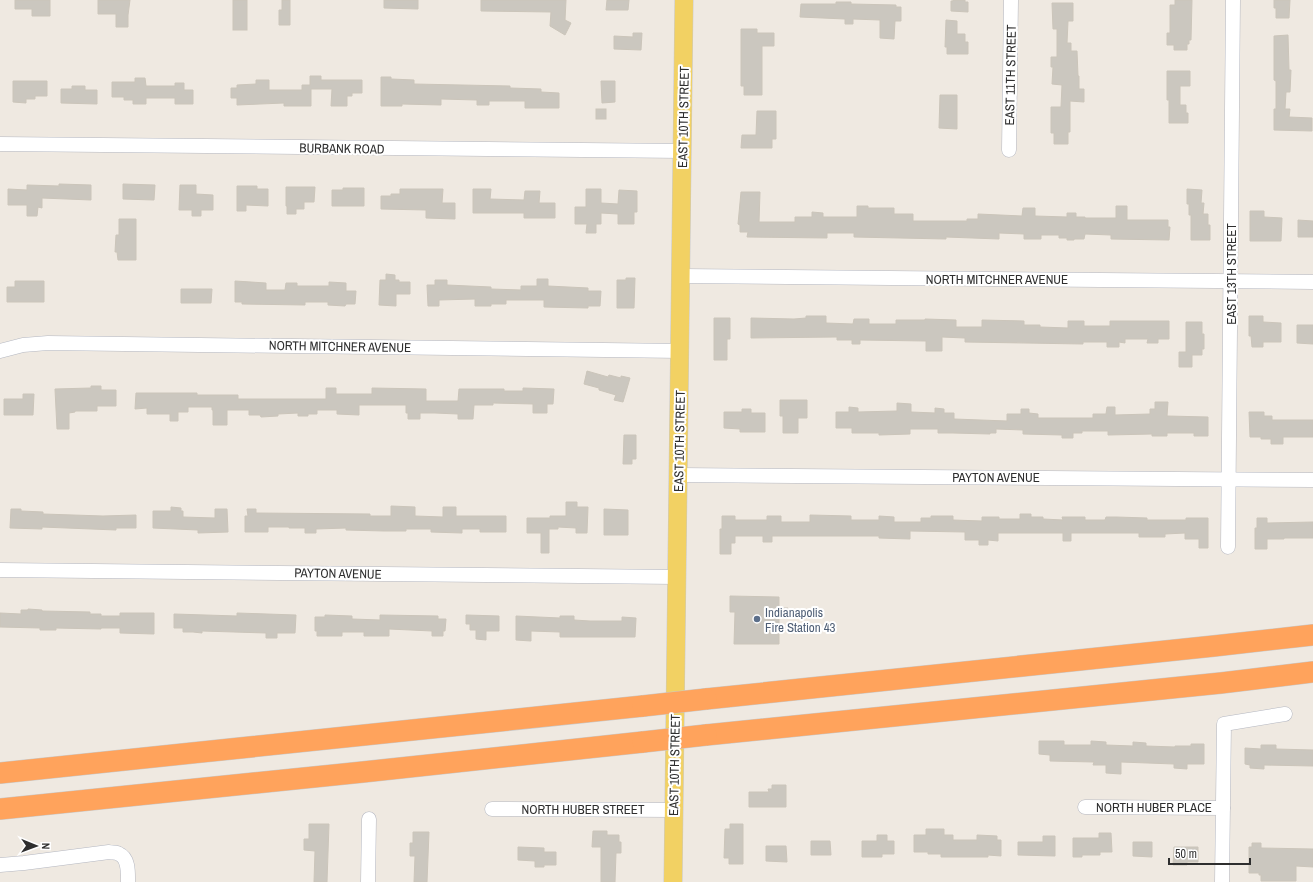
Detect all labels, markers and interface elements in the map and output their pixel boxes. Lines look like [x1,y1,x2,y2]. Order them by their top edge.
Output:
street label: EAST 11TH STREET [1001,24,1020,126]
street label: EAST 10TH STREET [674,66,693,168]
street label: BURBANK ROAD [299,139,385,158]
street label: EAST 13TH STREET [1223,223,1240,325]
street label: NORTH MITCHNER AVENUE [926,271,1068,288]
street label: NORTH MITCHNER AVENUE [269,337,411,356]
street label: EAST 10TH STREET [670,390,689,492]
street label: PAYTON AVENUE [952,469,1040,486]
street label: PAYTON AVENUE [294,564,382,583]
place label: Indianapolis Fire Station 43 [765,604,836,636]
marker: Indianapolis Fire Station 43 [752,614,762,624]
street label: EAST 10TH STREET [665,714,684,816]
street label: NORTH HUBER PLACE [1096,799,1212,816]
street label: NORTH HUBER STREET [521,801,645,818]
north arrow [16,826,56,866]
scale bar [1169,840,1250,866]
text: N [39,843,53,850]
text: 50 m [1175,846,1197,862]

